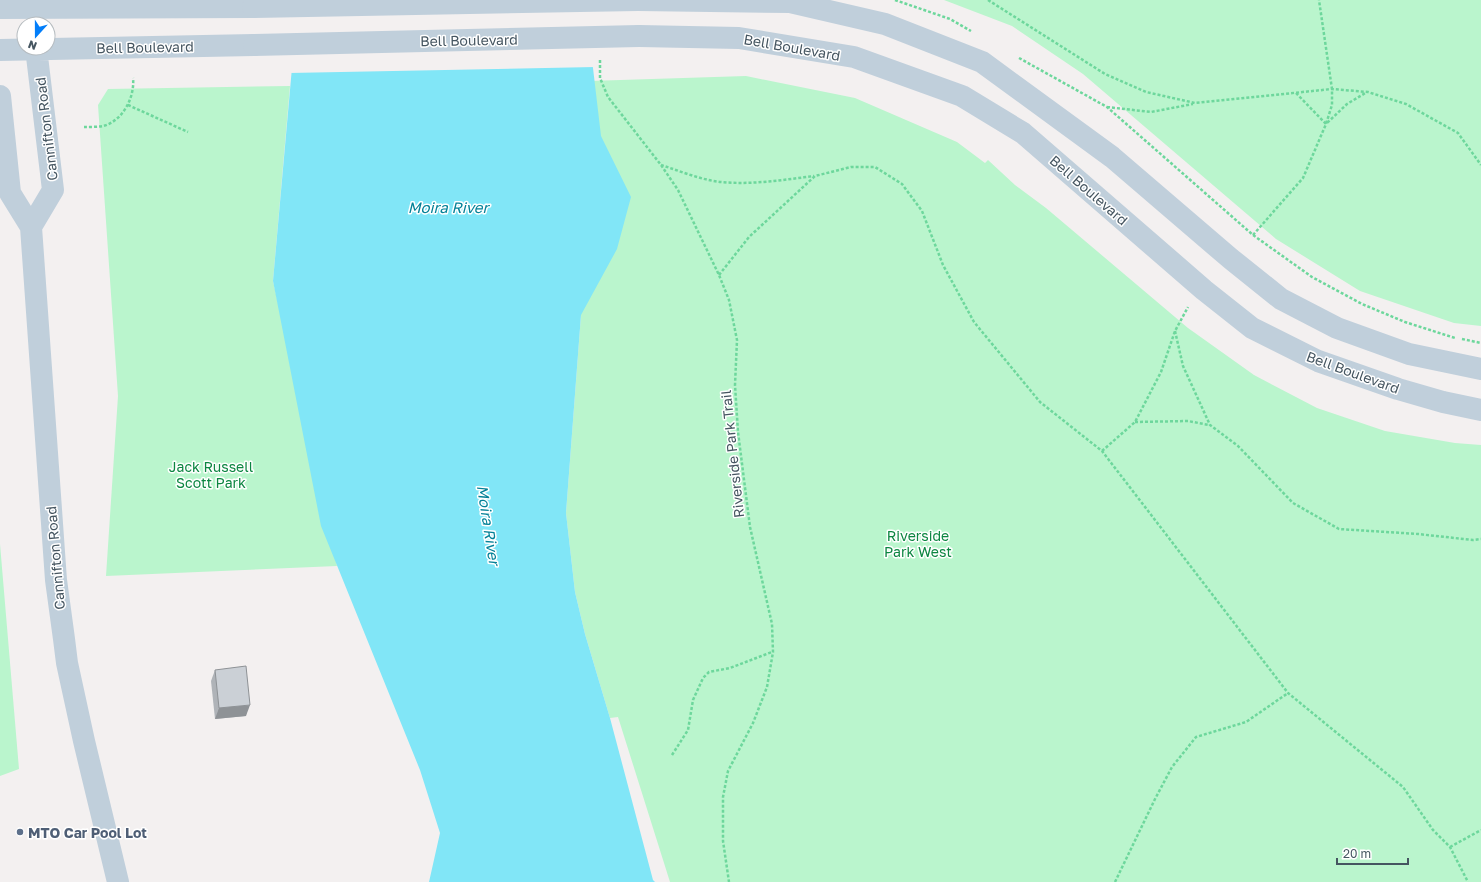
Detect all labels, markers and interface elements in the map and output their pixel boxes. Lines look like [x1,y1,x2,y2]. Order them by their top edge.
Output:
north arrow [16,16,56,56]
street label: Bell Boulevard [742,30,842,64]
street label: Bell Boulevard [420,31,518,49]
text: N [26,38,38,53]
street label: Bell Boulevard [96,38,194,56]
street label: Cannifton Road [31,76,61,182]
street label: Bell Boulevard [1047,152,1131,228]
water label: Moira River [408,198,491,216]
street label: Bell Boulevard [1304,347,1402,397]
street label: Riverside Park Trail [717,389,747,519]
park label: Jack Russell Scott Park [169,458,253,491]
water label: Moira River [474,484,505,568]
street label: Cannifton Road [42,505,68,611]
park label: Riverside Park West [884,527,952,560]
place label: MTO Car Pool Lot [28,824,147,841]
marker: MTO Car Pool Lot [15,827,25,837]
scale bar [1337,840,1408,866]
text: 20 m [1343,846,1371,861]

